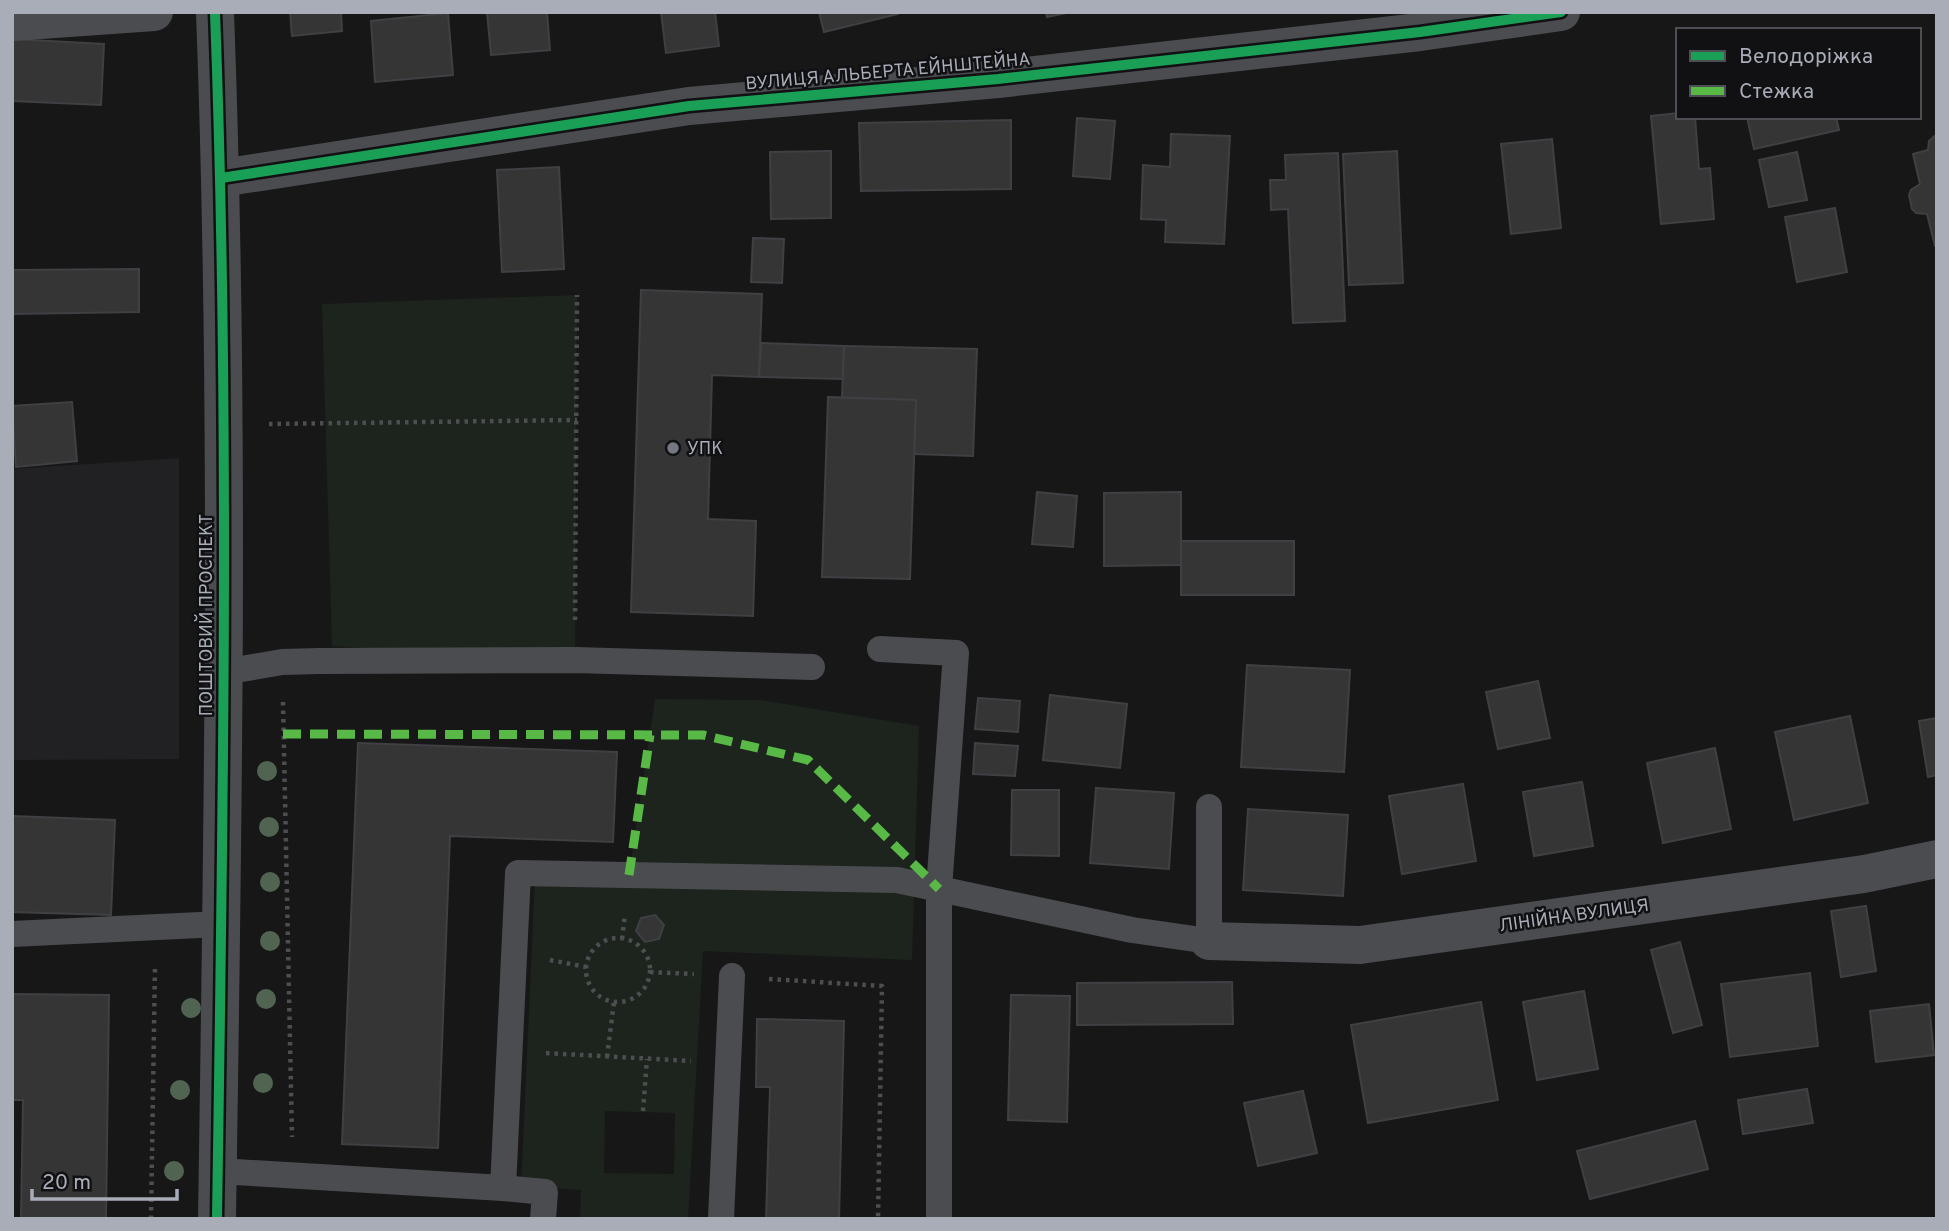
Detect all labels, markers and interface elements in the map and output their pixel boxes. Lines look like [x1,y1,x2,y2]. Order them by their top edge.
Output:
legend [1676,28,1921,119]
text: Велодоріжка [1739,44,1873,71]
street label: ВУЛИЦЯ АЛЬБЕРТА ЕЙНШТЕЙНА [744,47,1032,96]
text: Стежка [1739,79,1814,106]
place label: УПК [687,438,723,461]
marker: УПК [665,440,681,456]
street label: ПОШТОВИЙ ПРОСПЕКТ [194,514,219,716]
street label: ЛІНІЙНА ВУЛИЦЯ [1498,893,1651,938]
scale bar [32,1158,177,1202]
text: 20 m [42,1170,91,1197]

